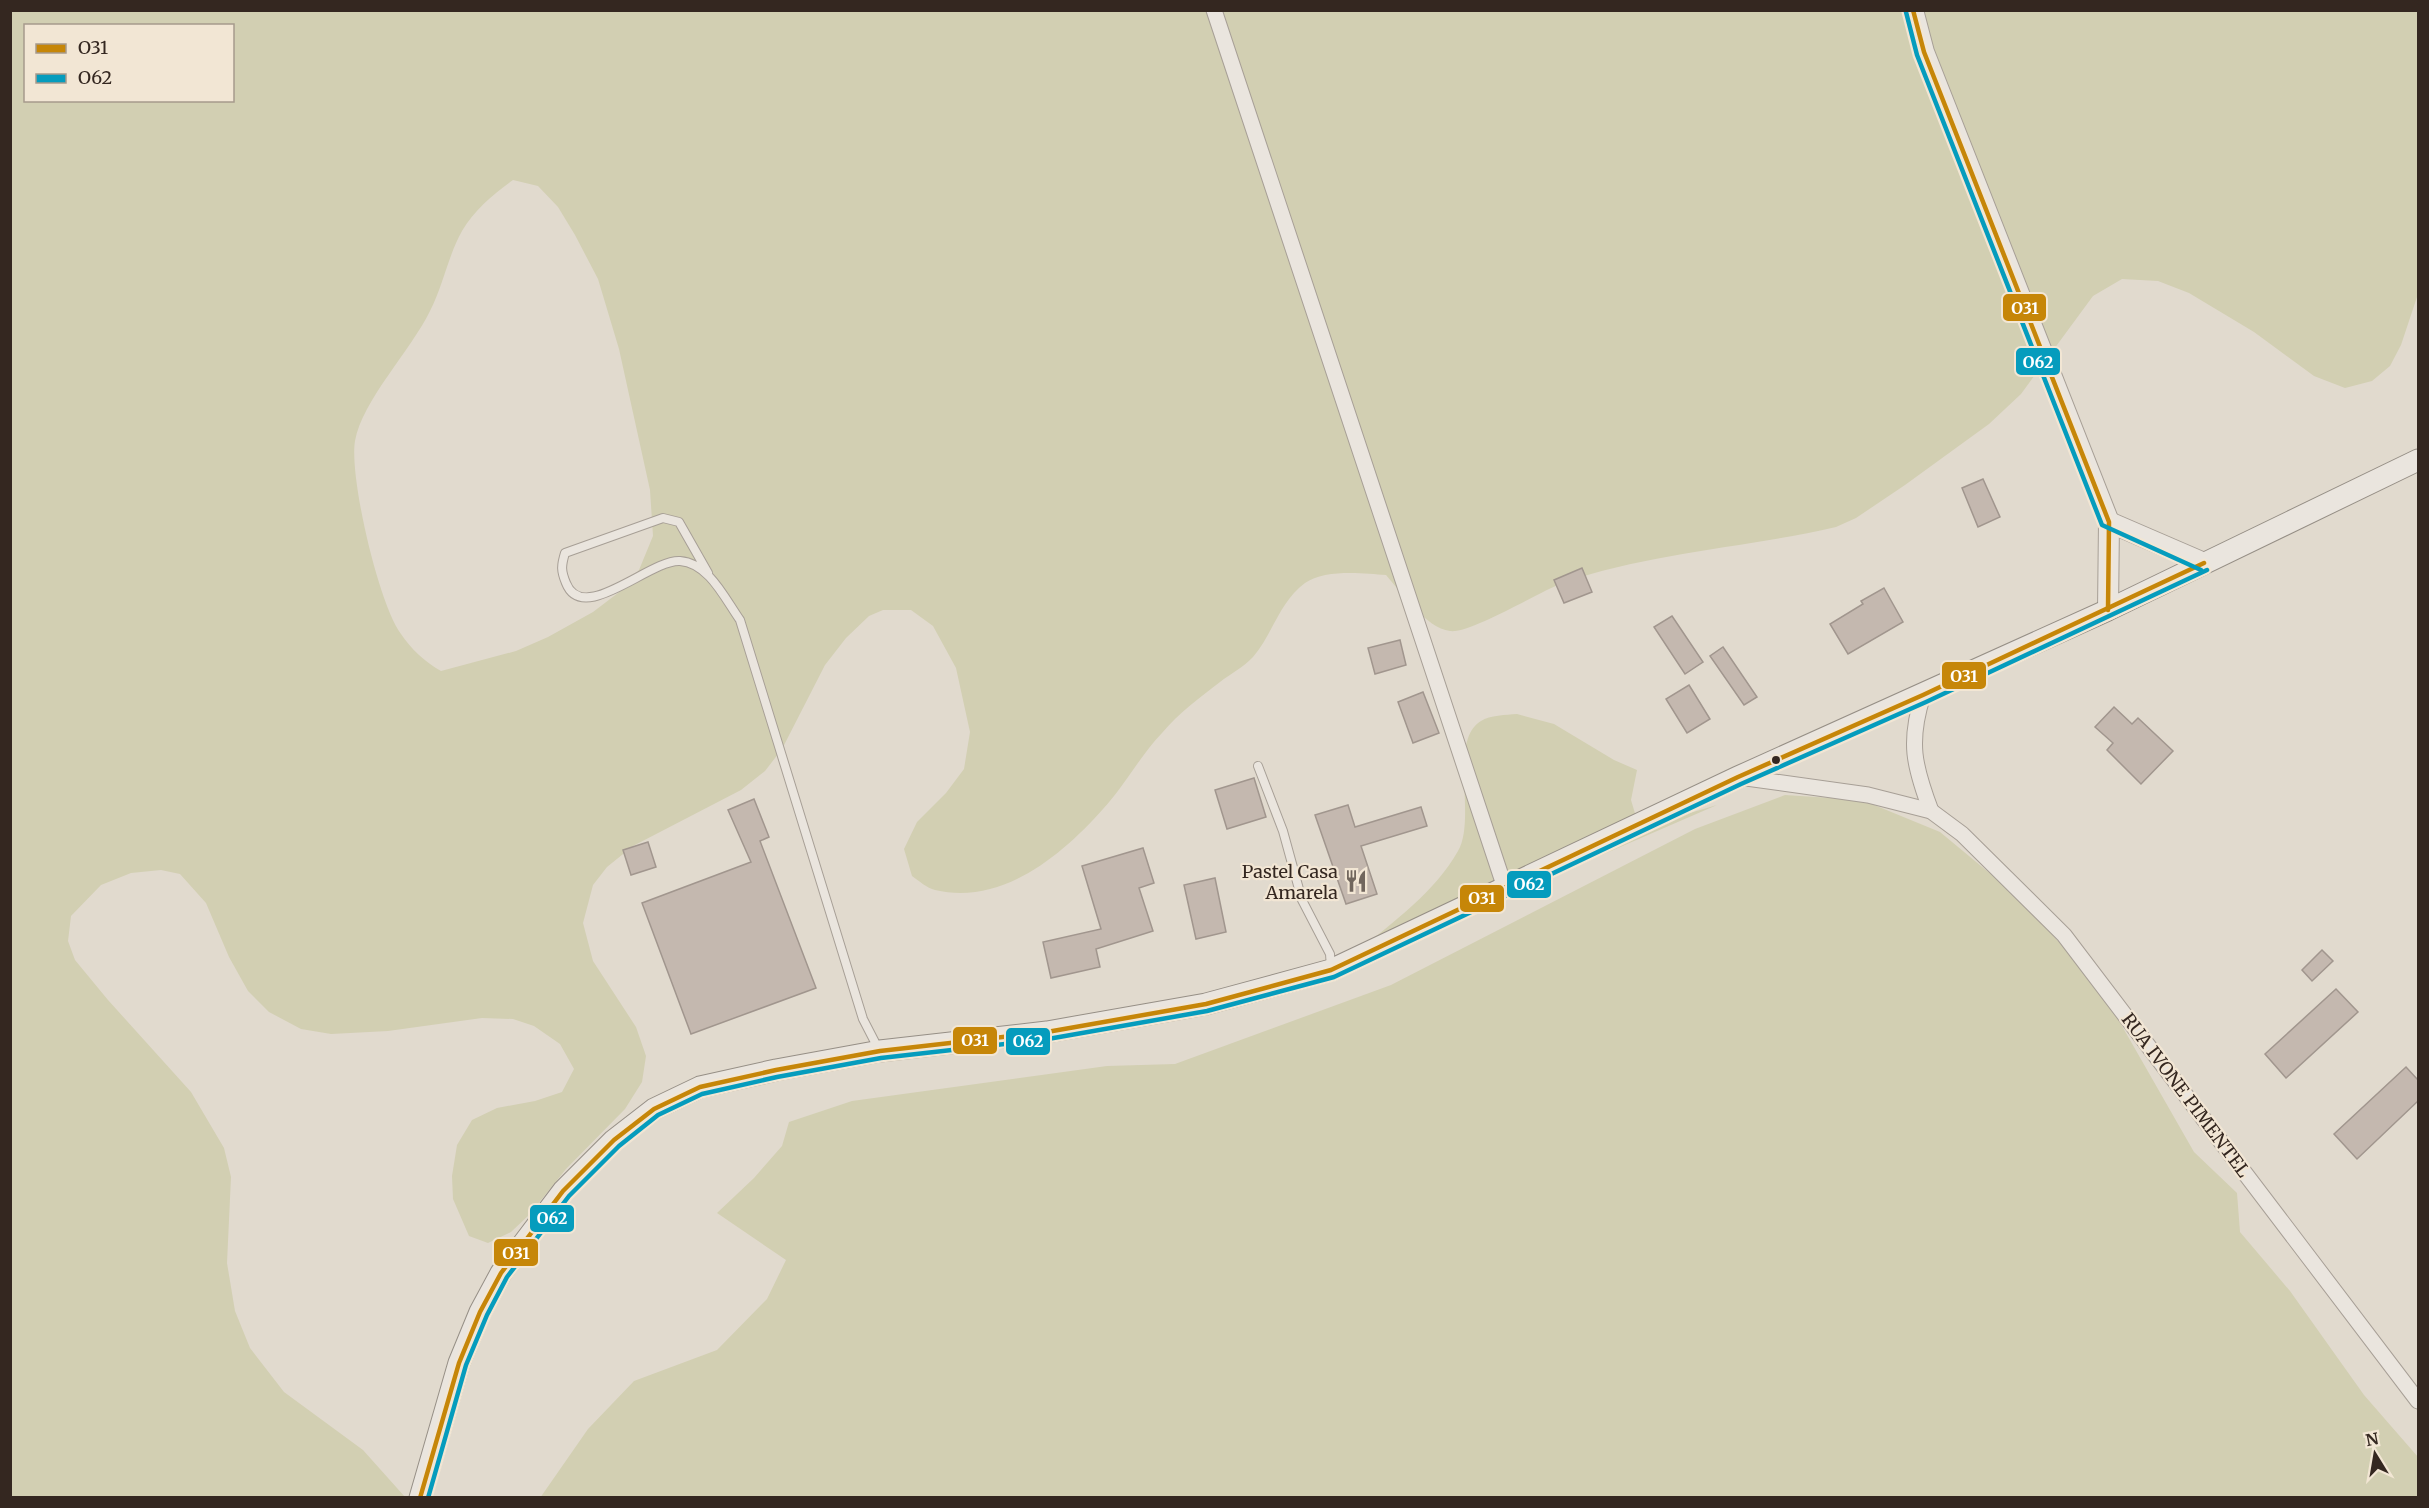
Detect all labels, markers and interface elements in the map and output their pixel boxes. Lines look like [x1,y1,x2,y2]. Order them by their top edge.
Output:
legend [24,24,234,102]
text: O31 [78,36,108,59]
text: O62 [78,66,112,89]
line badge: O31 [2002,293,2047,322]
text: O31 [2011,298,2039,318]
line badge: O62 [2015,347,2061,376]
text: O62 [2023,352,2053,372]
line badge: O31 [1941,661,1987,690]
text: O31 [1950,666,1978,686]
unlabelled marker [1770,754,1782,766]
place label: Pastel Casa Amarela [1242,860,1338,904]
restaurant icon: Pastel Casa Amarela [1343,868,1369,894]
line badge: O62 [1506,870,1552,899]
text: O62 [1514,874,1544,894]
line badge: O31 [1459,884,1505,913]
text: O31 [1468,888,1496,908]
street label: RUA IVONE PIMENTEL [2117,1008,2255,1182]
line badge: O31 [952,1026,998,1055]
line badge: O62 [1005,1027,1051,1056]
text: O31 [961,1030,989,1050]
text: O62 [1013,1031,1043,1051]
line badge: O62 [529,1204,575,1233]
text: O62 [537,1208,567,1228]
line badge: O31 [493,1238,539,1267]
text: O31 [502,1243,530,1263]
north arrow [2345,1424,2405,1484]
text: N [2364,1428,2381,1450]

